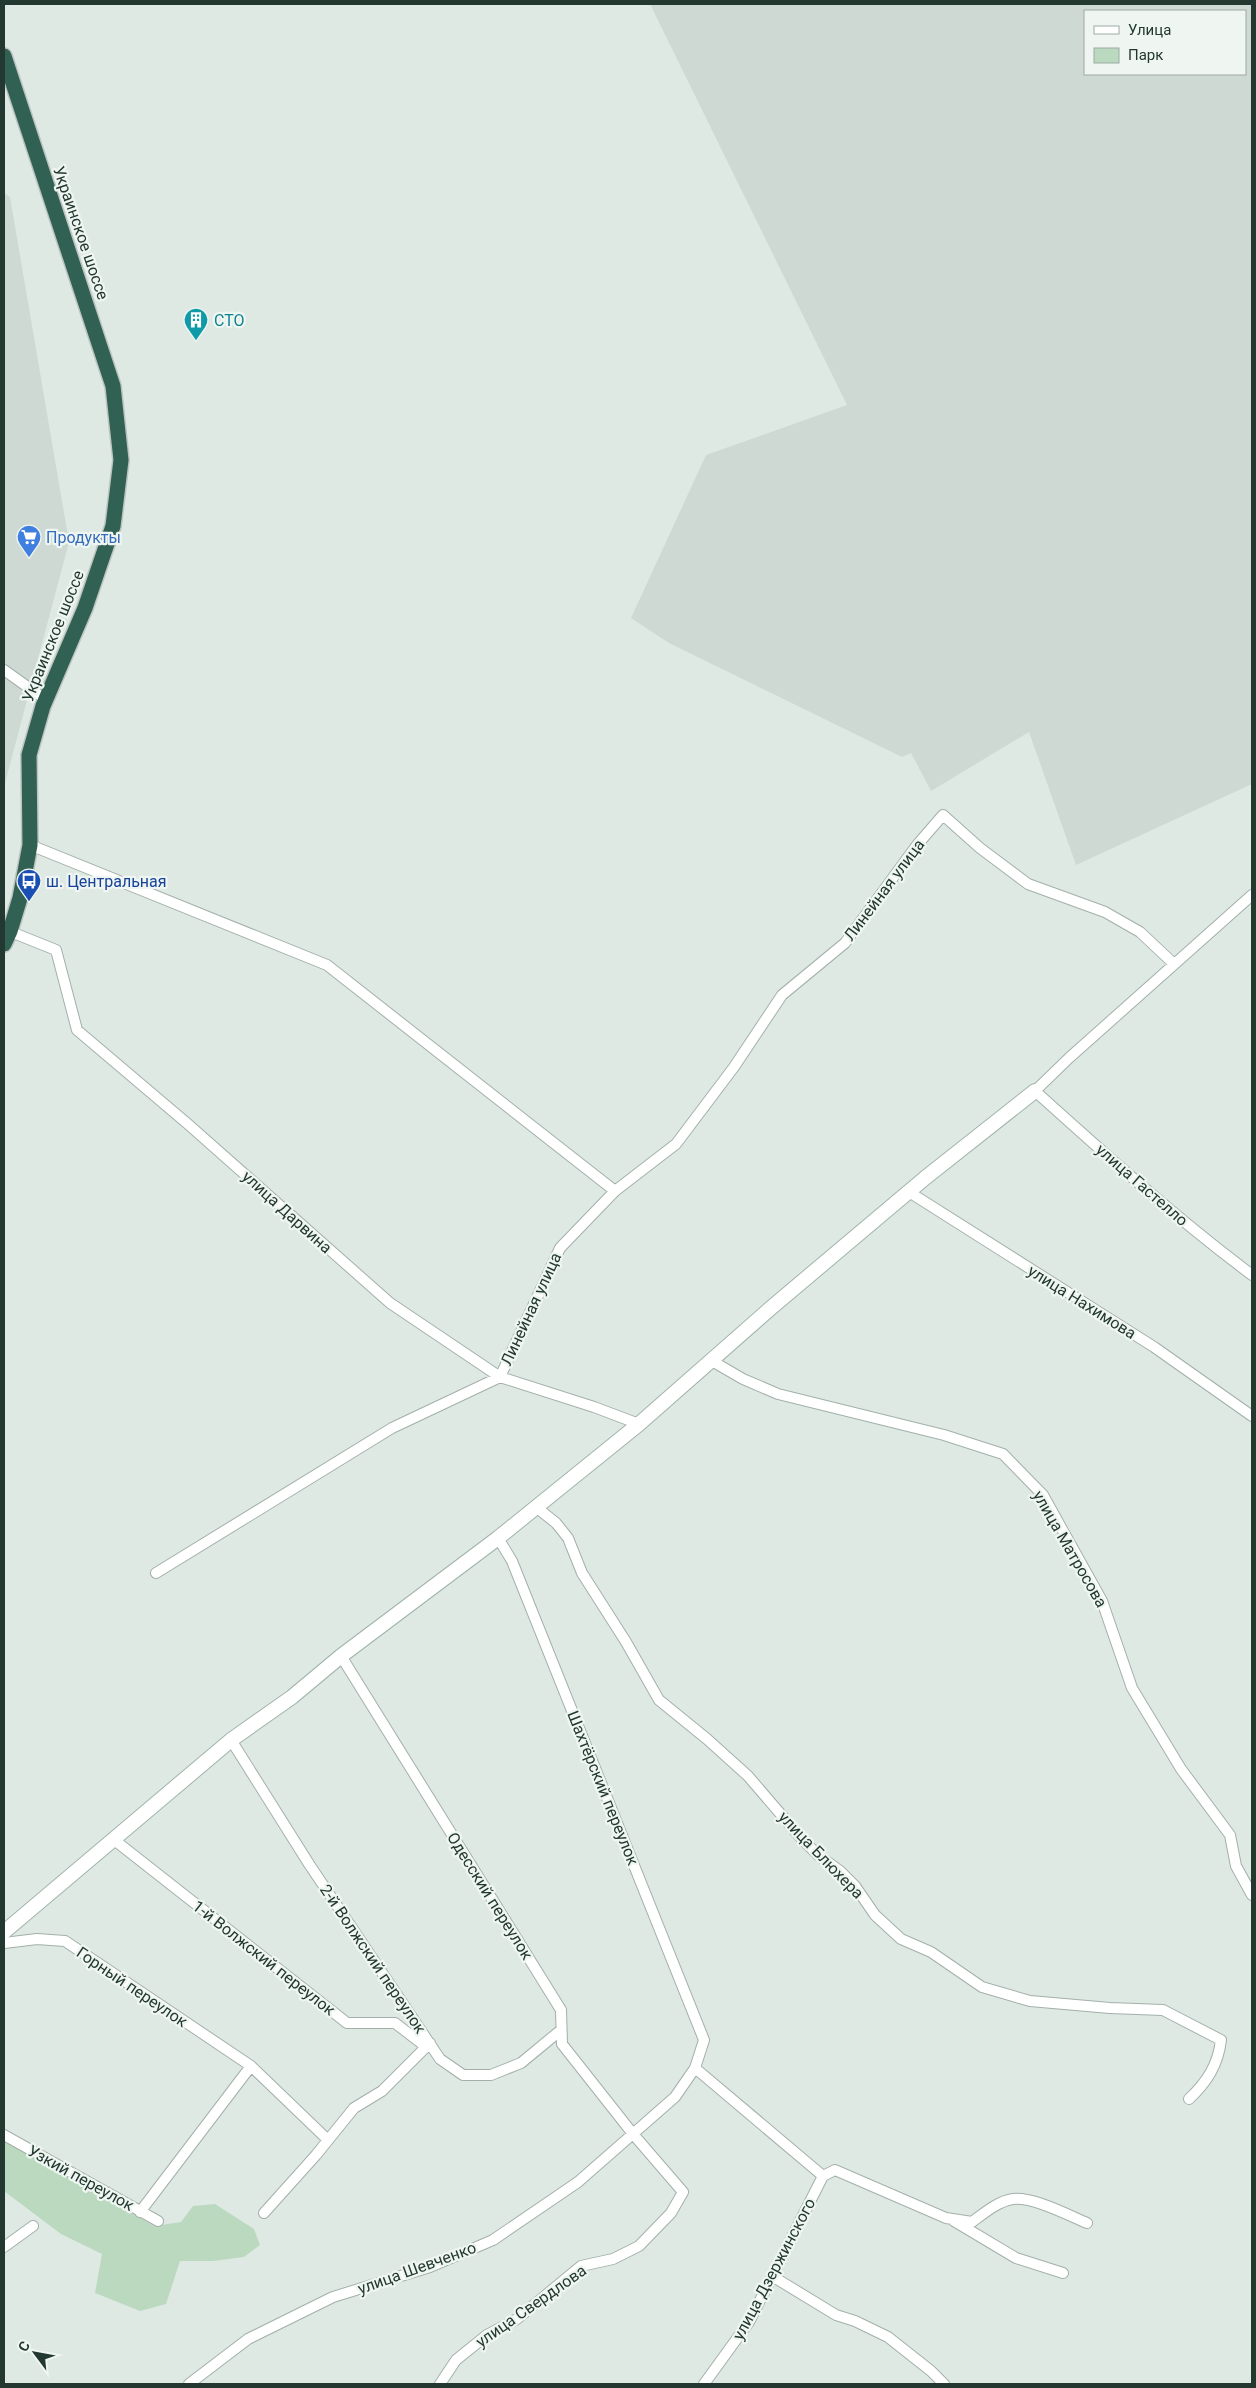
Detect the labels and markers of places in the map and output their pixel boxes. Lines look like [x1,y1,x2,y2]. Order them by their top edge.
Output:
building icon: СТО [183,307,209,341]
place label: СТО [214,311,245,330]
supermarket icon: Продукты [16,524,42,558]
place label: Продукты [46,528,121,547]
bus stop icon: ш. Центральная [16,868,42,902]
place label: ш. Центральная [46,872,167,891]

